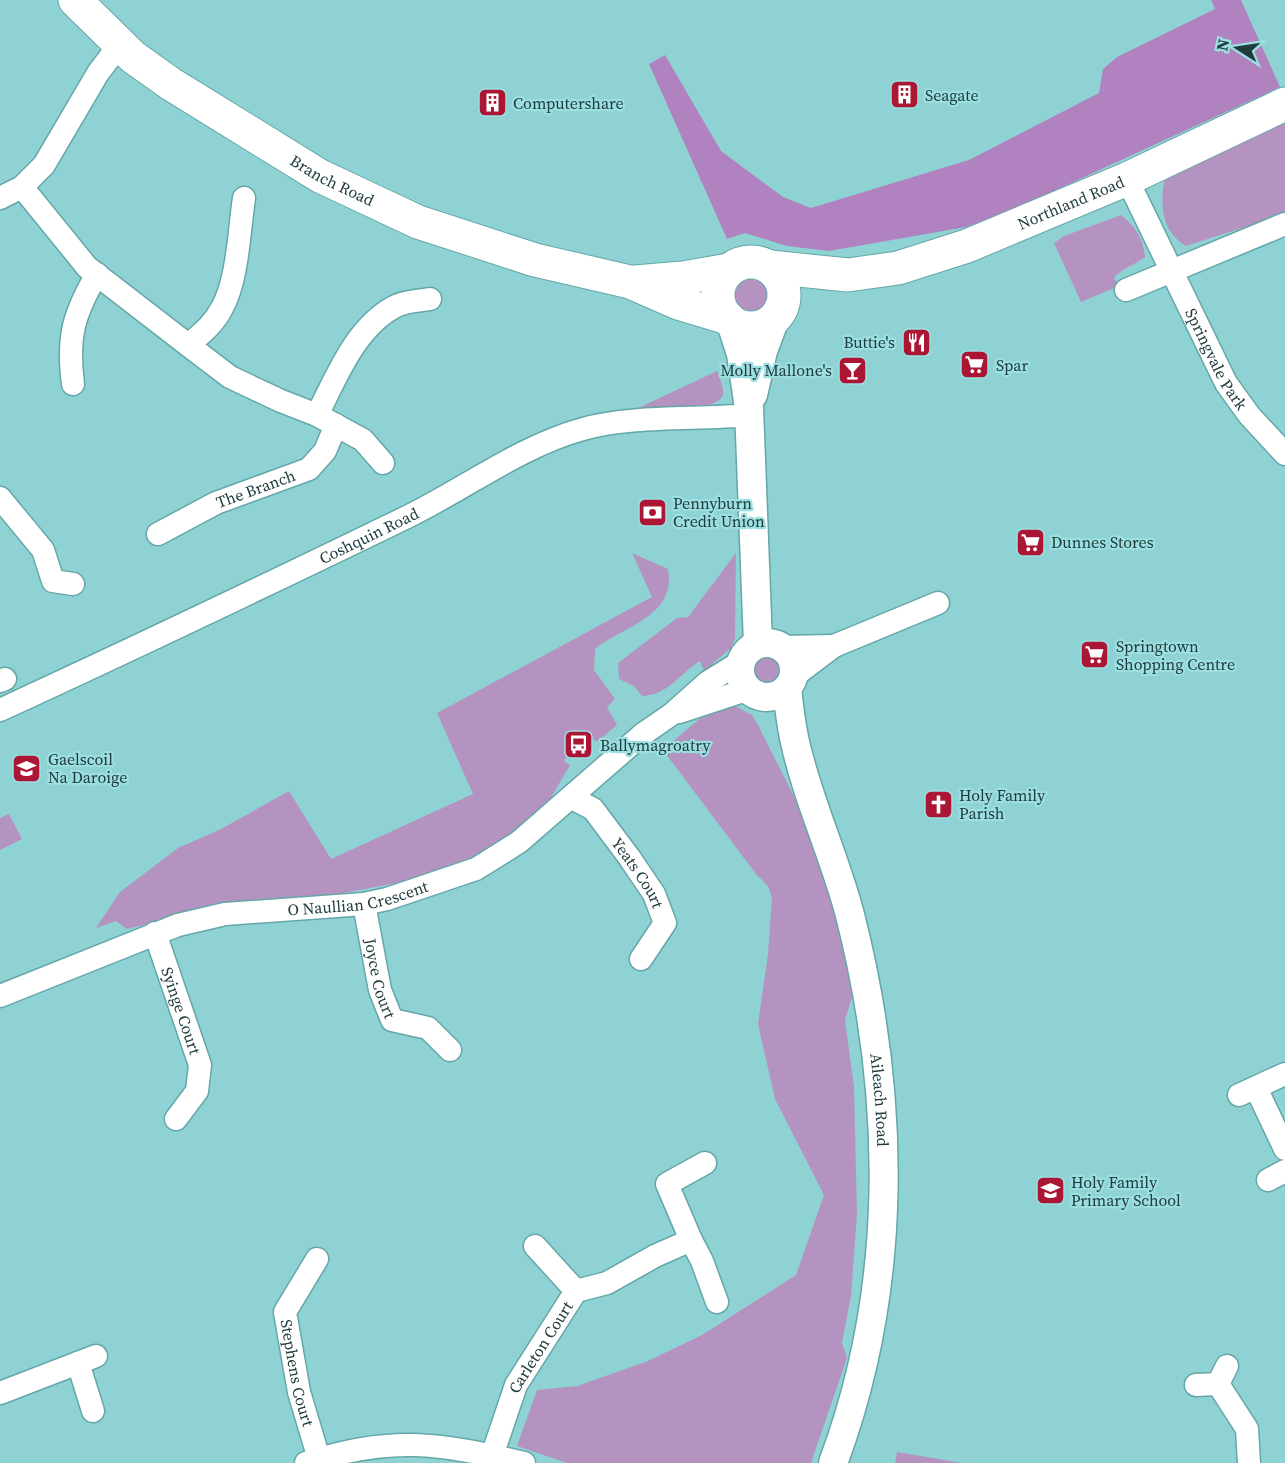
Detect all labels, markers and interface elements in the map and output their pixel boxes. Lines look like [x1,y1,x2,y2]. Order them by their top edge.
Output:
north arrow [1207,18,1267,78]
text: N [1210,37,1234,53]
building icon: Seagate [888,79,920,111]
place label: Seagate [925,84,979,106]
building icon: Computershare [476,87,508,119]
place label: Computershare [513,92,624,114]
street label: Branch Road [286,149,378,211]
street label: Northland Road [1014,170,1128,235]
street label: Springvale Park [1180,304,1253,414]
restaurant icon: Buttie's [900,326,932,358]
place label: Buttie's [843,331,895,353]
supermarket icon: Spar [959,349,991,381]
bar icon: Molly Mallone's [837,354,869,386]
place label: Spar [996,354,1028,376]
place label: Molly Mallone's [720,359,832,381]
street label: The Branch [213,464,299,513]
place label: Pennyburn Credit Union [673,492,765,532]
bank icon: Pennyburn Credit Union [636,496,668,528]
street label: Coshquin Road [315,502,422,569]
supermarket icon: Dunnes Stores [1014,526,1046,558]
place label: Dunnes Stores [1051,531,1154,553]
place label: Springtown Shopping Centre [1116,635,1235,675]
supermarket icon: Springtown Shopping Centre [1079,639,1111,671]
bus stop icon: Ballymagroatry [563,729,595,761]
place label: Ballymagroatry [600,734,711,756]
place label: Gaelscoil Na Daroige [48,748,127,788]
school or university icon: Gaelscoil Na Daroige [11,752,43,784]
place label: Holy Family Parish [959,784,1046,824]
church icon: Holy Family Parish [922,788,954,820]
street label: Yeats Court [607,833,670,912]
street label: O Naullian Crescent [287,875,432,920]
street label: Joyce Court [359,935,402,1022]
street label: Syinge Court [156,964,207,1058]
street label: Aileach Road [865,1052,894,1147]
place label: Holy Family Primary School [1071,1171,1181,1211]
school or university icon: Holy Family Primary School [1034,1175,1066,1207]
street label: Carleton Court [503,1296,578,1396]
street label: Stephens Court [275,1318,320,1430]

